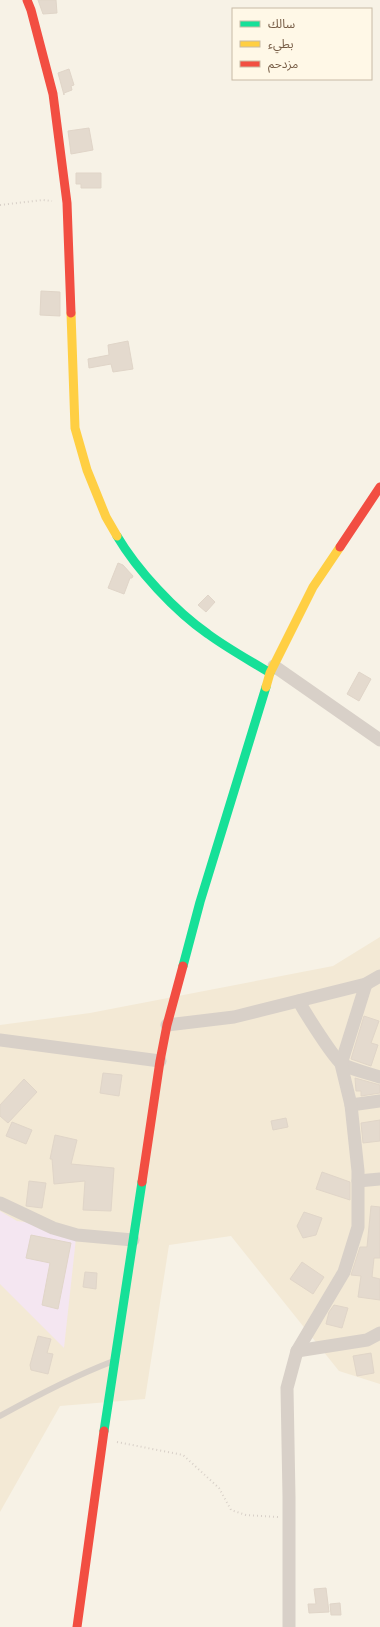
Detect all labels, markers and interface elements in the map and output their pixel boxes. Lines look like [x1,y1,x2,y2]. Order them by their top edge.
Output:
legend [232,8,372,80]
text: سالك [268,16,295,32]
text: بطيء [268,36,294,54]
text: مزدحم [268,56,298,73]

